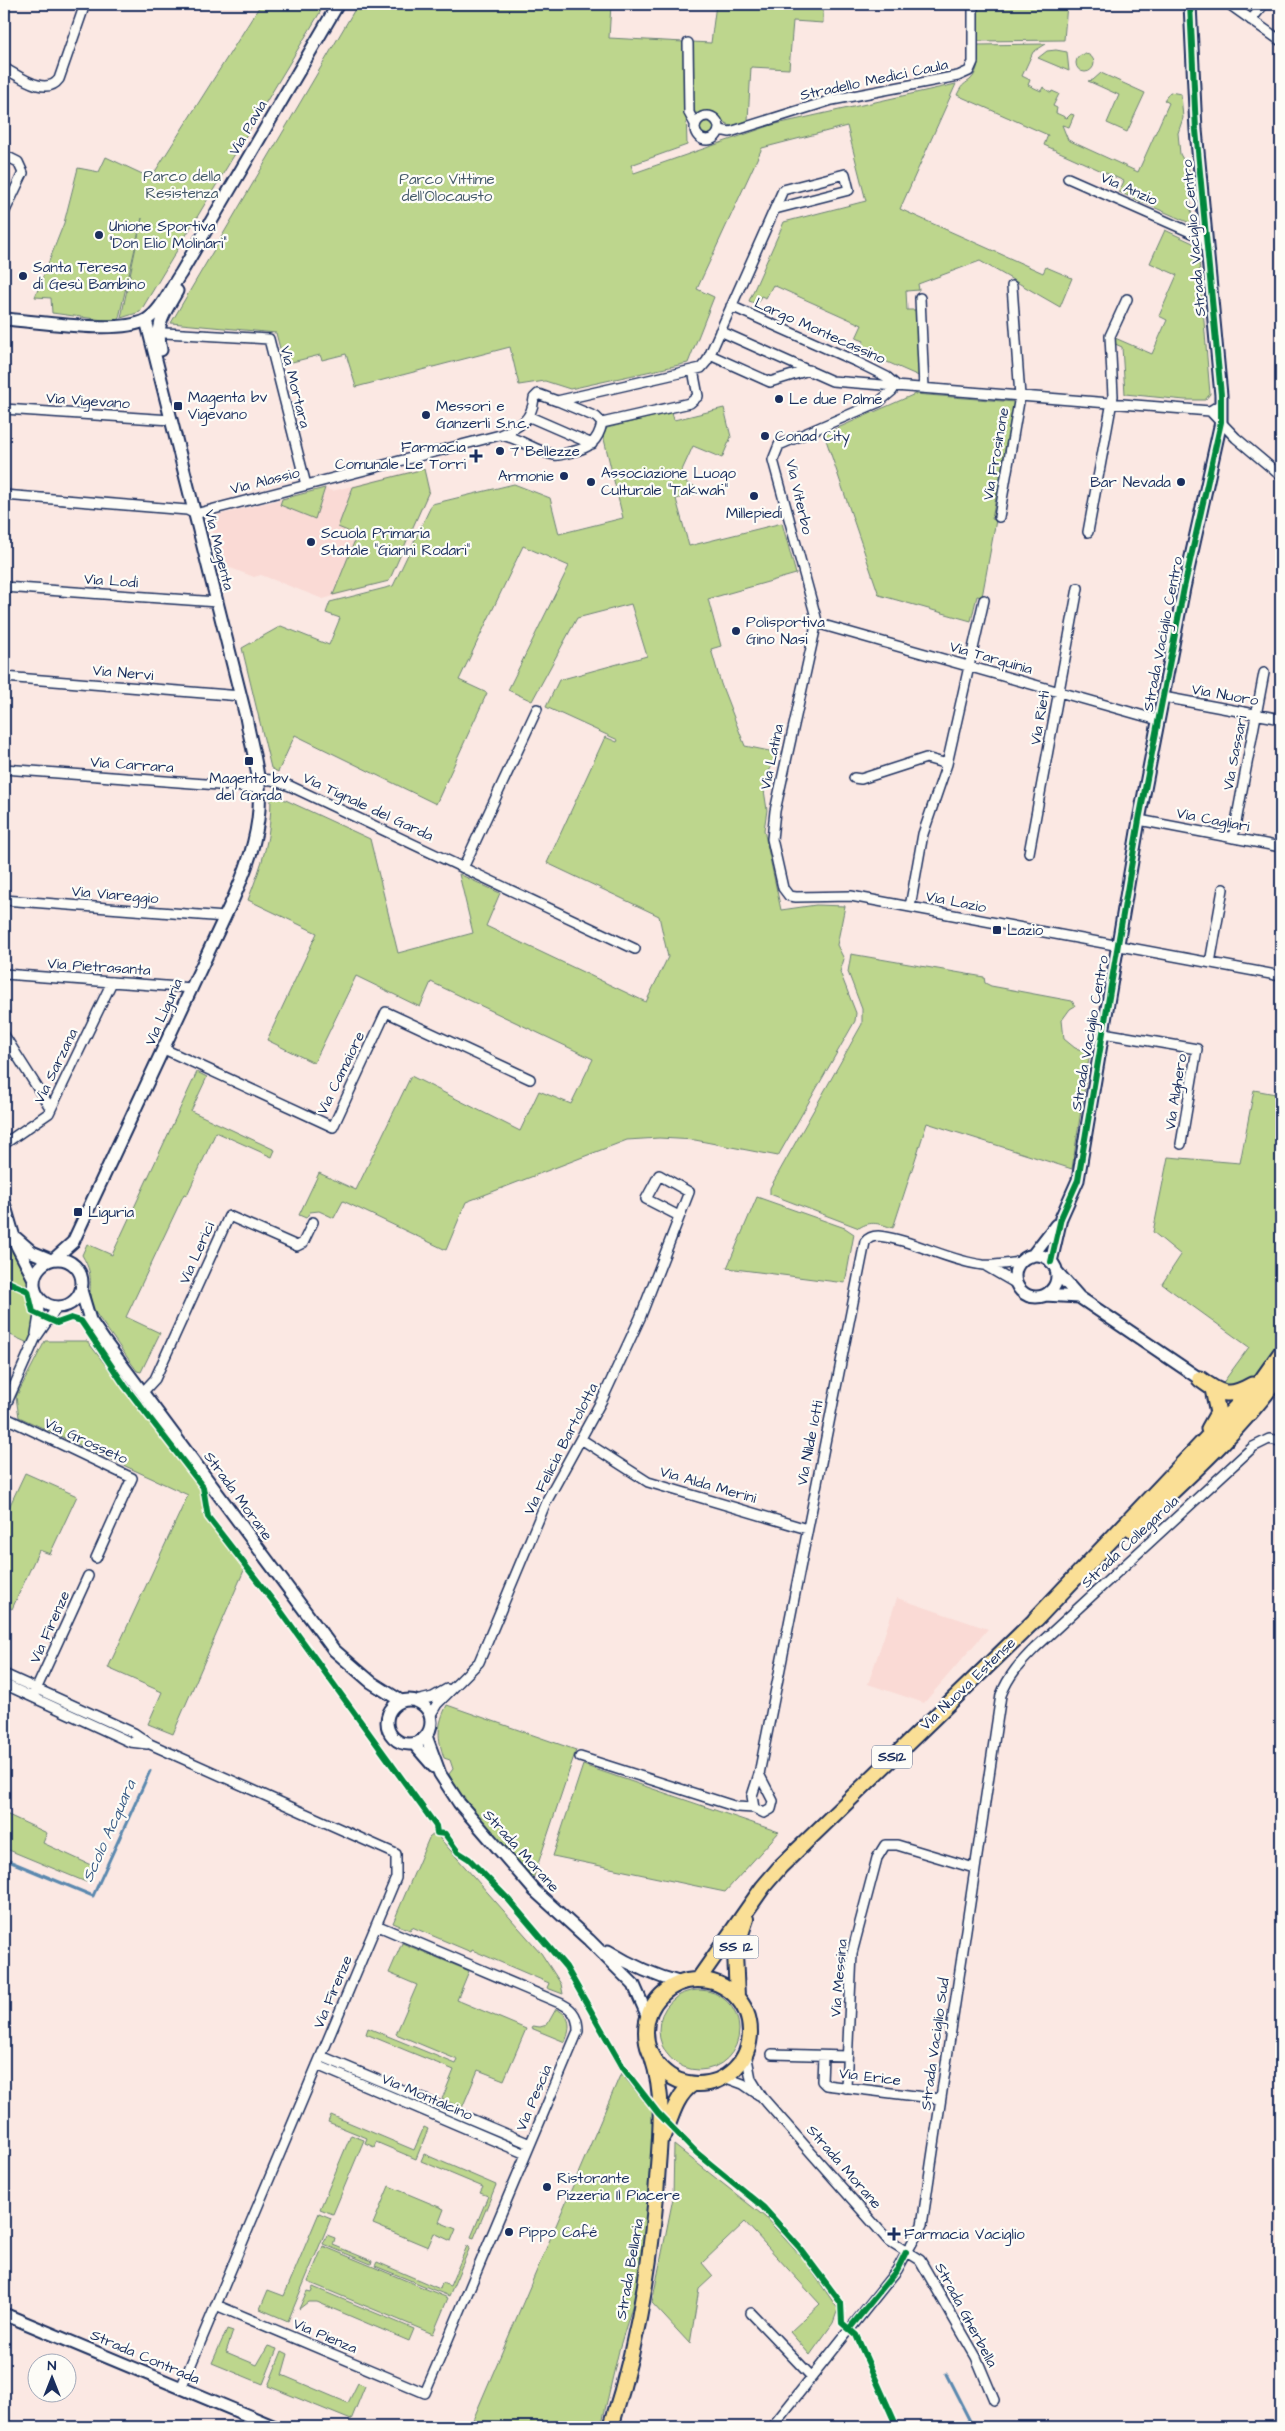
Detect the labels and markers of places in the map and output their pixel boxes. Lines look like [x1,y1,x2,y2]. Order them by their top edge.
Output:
place label: Unione Sportiva "Don Elio Molinari" [109,216,227,254]
marker: Unione Sportiva "Don Elio Molinari" [93,229,105,241]
place label: Santa Teresa di Gesù Bambino [33,257,146,295]
marker: Santa Teresa di Gesù Bambino [17,270,29,282]
place label: Magenta bv Vigevano [188,387,268,426]
place label: Le due Palme [789,389,882,410]
marker: Le due Palme [773,393,785,405]
place label: Messori e Ganzerli S.n.c. [436,396,529,434]
marker: Magenta bv Vigevano [172,400,184,412]
marker: Messori e Ganzerli S.n.c. [420,409,432,421]
place label: Conad City [775,426,850,448]
marker: Conad City [759,430,771,442]
place label: Farmacia Comunale Le Torri [335,437,467,475]
place label: 7 Bellezze [510,441,580,462]
marker: 7 Bellezze [494,445,506,457]
marker: Farmacia Comunale Le Torri [470,450,482,462]
place label: Associazione Luogo Culturale "Takwah" [601,463,736,501]
place label: Armonie [498,466,554,487]
marker: Armonie [558,470,570,482]
place label: Bar Nevada [1090,472,1171,493]
marker: Associazione Luogo Culturale "Takwah" [585,476,597,488]
marker: Bar Nevada [1175,476,1187,488]
marker: Millepiedi [748,490,760,502]
place label: Millepiedi [726,503,783,524]
place label: Scuola Primaria Statale "Gianni Rodari" [321,523,471,561]
marker: Scuola Primaria Statale "Gianni Rodari" [305,536,317,548]
place label: Polisportiva Gino Nasi [746,612,825,650]
marker: Polisportiva Gino Nasi [730,625,742,637]
marker: Magenta bv del Garda [243,755,255,767]
place label: Magenta bv del Garda [209,768,289,806]
place label: Lazio [1007,920,1044,941]
marker: Lazio [991,924,1003,936]
place label: Liguria [88,1202,135,1224]
marker: Liguria [72,1206,84,1218]
place label: Ristorante Pizzeria Il Piacere [557,2168,680,2206]
marker: Ristorante Pizzeria Il Piacere [541,2181,553,2193]
place label: Pippo Café [519,2222,597,2243]
place label: Farmacia Vaciglio [904,2224,1025,2246]
marker: Pippo Café [503,2226,515,2238]
marker: Farmacia Vaciglio [888,2228,900,2240]

